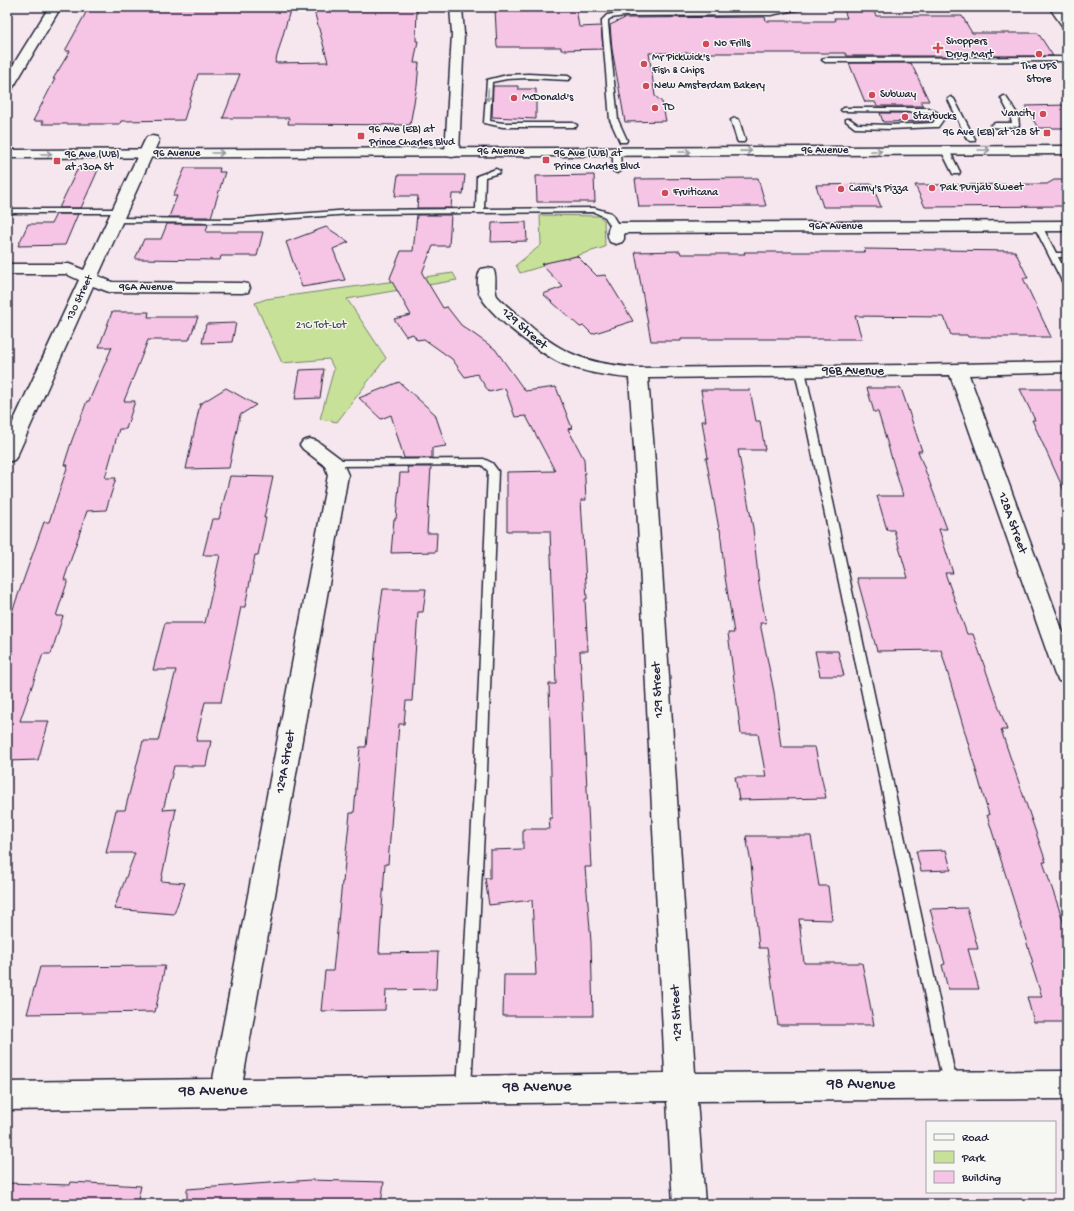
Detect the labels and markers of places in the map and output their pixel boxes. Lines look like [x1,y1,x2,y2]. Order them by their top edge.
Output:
place label: Shoppers Drug Mart [945,36,995,61]
place label: No Frills [714,38,751,50]
marker: No Frills [701,39,711,49]
marker: Shoppers Drug Mart [933,43,943,53]
marker: The UPS Store [1034,49,1044,59]
place label: Mr Pickwick's Fish & Chips [651,52,711,77]
marker: Mr Pickwick's Fish & Chips [639,59,649,69]
place label: The UPS Store [1020,61,1058,86]
place label: New Amsterdam Bakery [654,80,766,92]
marker: New Amsterdam Bakery [641,81,651,91]
place label: Subway [880,89,917,101]
marker: Subway [867,90,877,100]
place label: McDonald's [522,92,574,104]
marker: McDonald's [509,93,519,103]
place label: TD [662,102,675,114]
marker: TD [650,103,660,113]
place label: Vancity [1001,108,1036,120]
marker: Vancity [1038,109,1048,119]
place label: Starbucks [913,111,957,123]
marker: Starbucks [900,112,910,122]
place label: 96 Ave (EB) at Prince Charles Blvd [368,124,456,149]
place label: 96 Ave (EB) at 128 St [942,127,1041,139]
marker: 96 Ave (EB) at 128 St [1042,128,1052,138]
marker: 96 Ave (EB) at Prince Charles Blvd [356,131,366,141]
place label: 96 Ave (WB) at Prince Charles Blvd [553,148,641,173]
place label: 96 Ave (WB) at 130A St [64,149,120,174]
marker: 96 Ave (WB) at Prince Charles Blvd [541,155,551,165]
marker: 96 Ave (WB) at 130A St [52,156,62,166]
place label: Pak Punjab Sweet [939,182,1025,194]
place label: Camy's Pizza [849,183,909,195]
marker: Pak Punjab Sweet [927,183,937,193]
marker: Camy's Pizza [836,184,846,194]
place label: Fruiticana [672,187,719,199]
marker: Fruiticana [660,188,670,198]

